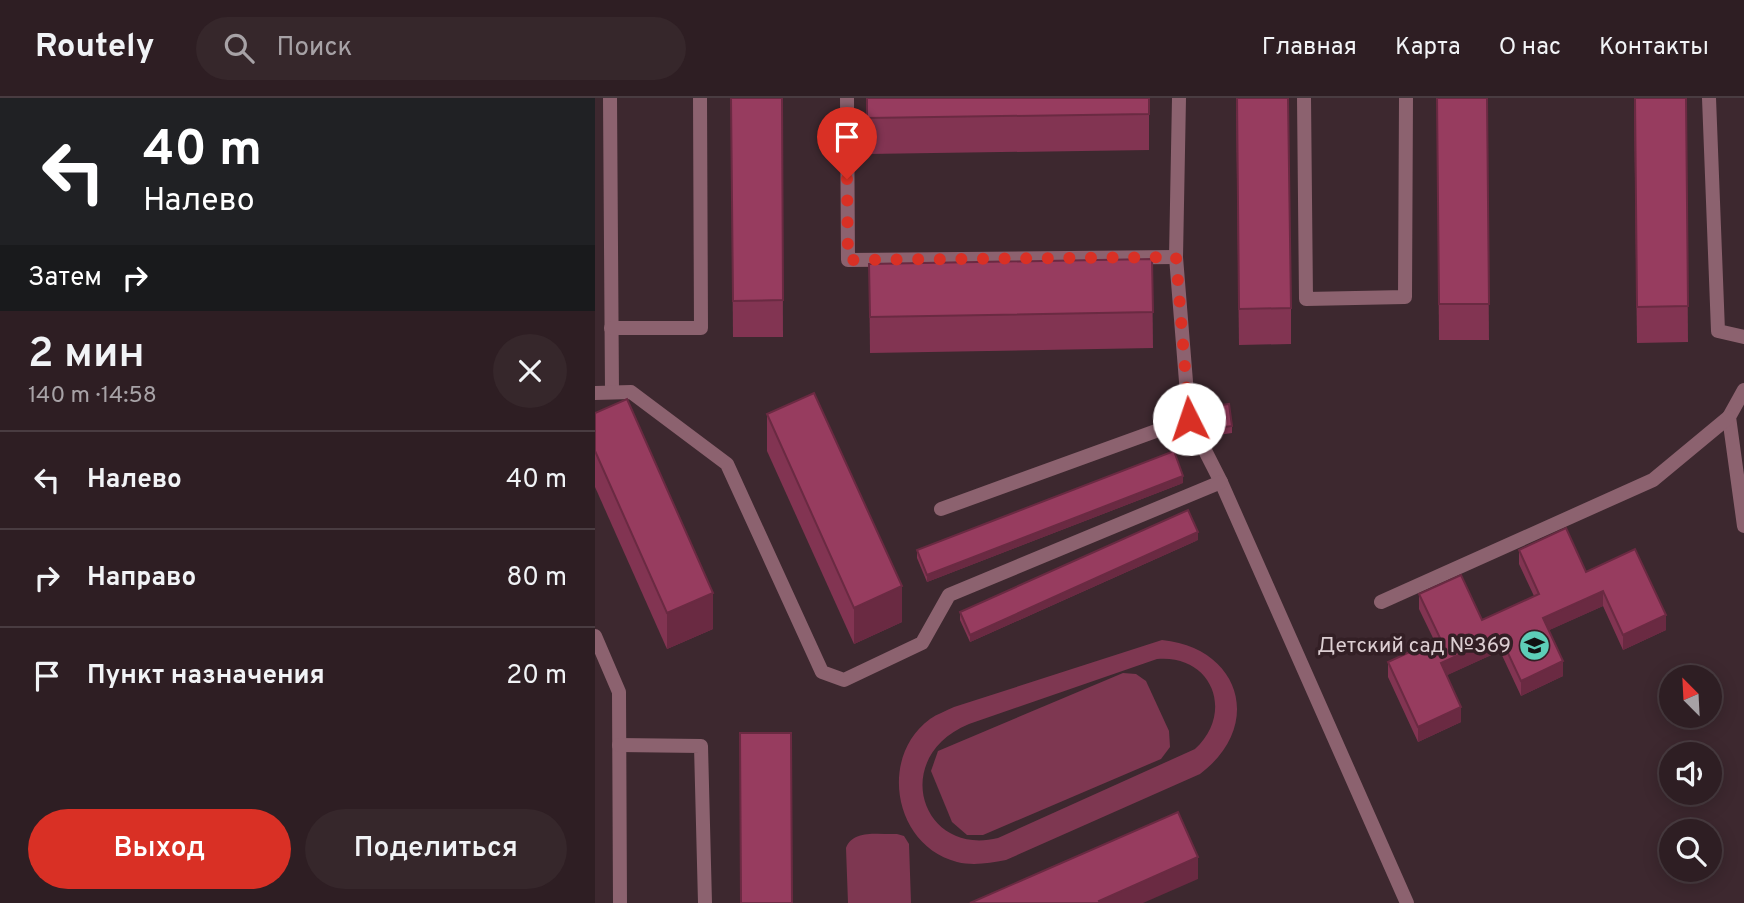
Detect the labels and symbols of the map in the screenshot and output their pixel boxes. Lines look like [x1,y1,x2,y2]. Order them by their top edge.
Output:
pin [817,107,877,179]
position arrow [1152,382,1226,456]
school or university icon: Детский сад №369 [1517,628,1551,662]
place label: Детский сад №369 [1317,633,1511,660]
north arrow [1659,665,1722,728]

